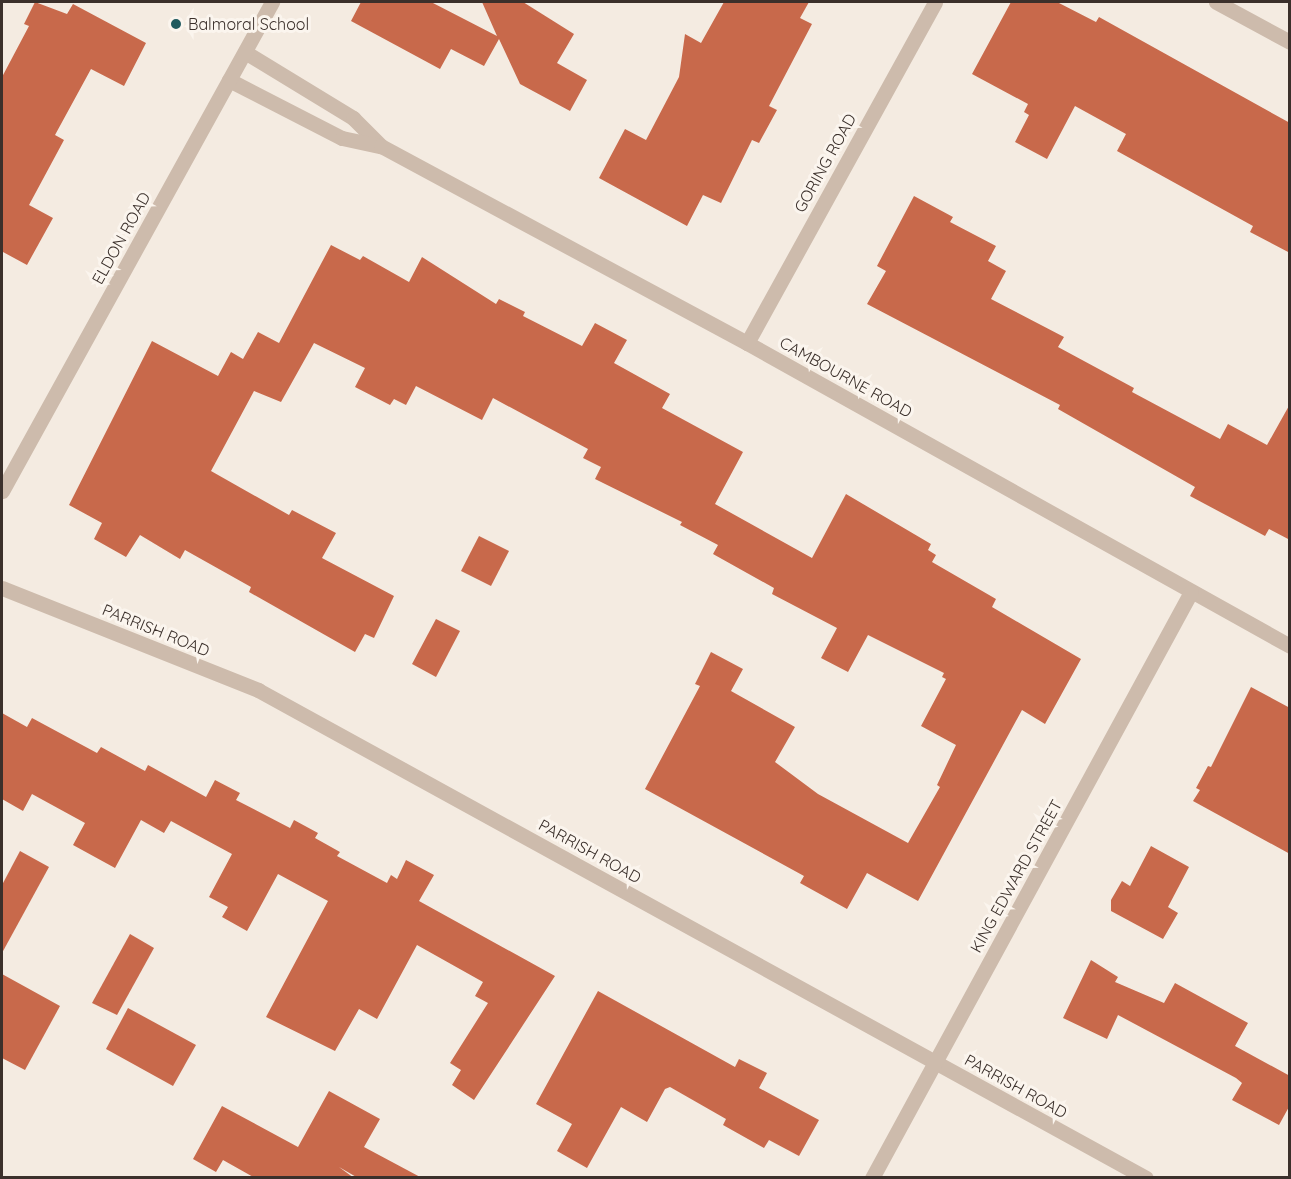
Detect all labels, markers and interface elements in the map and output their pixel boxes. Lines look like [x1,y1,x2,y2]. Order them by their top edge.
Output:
place label: Balmoral School [188,14,309,34]
marker: Balmoral School [169,17,183,31]
street label: GORING ROAD [790,110,860,216]
street label: ELDON ROAD [88,189,154,287]
street label: CAMBOURNE ROAD [776,333,916,421]
street label: PARRISH ROAD [99,600,213,660]
street label: KING EDWARD STREET [966,796,1066,956]
street label: PARRISH ROAD [535,815,645,887]
street label: PARRISH ROAD [961,1050,1071,1122]

